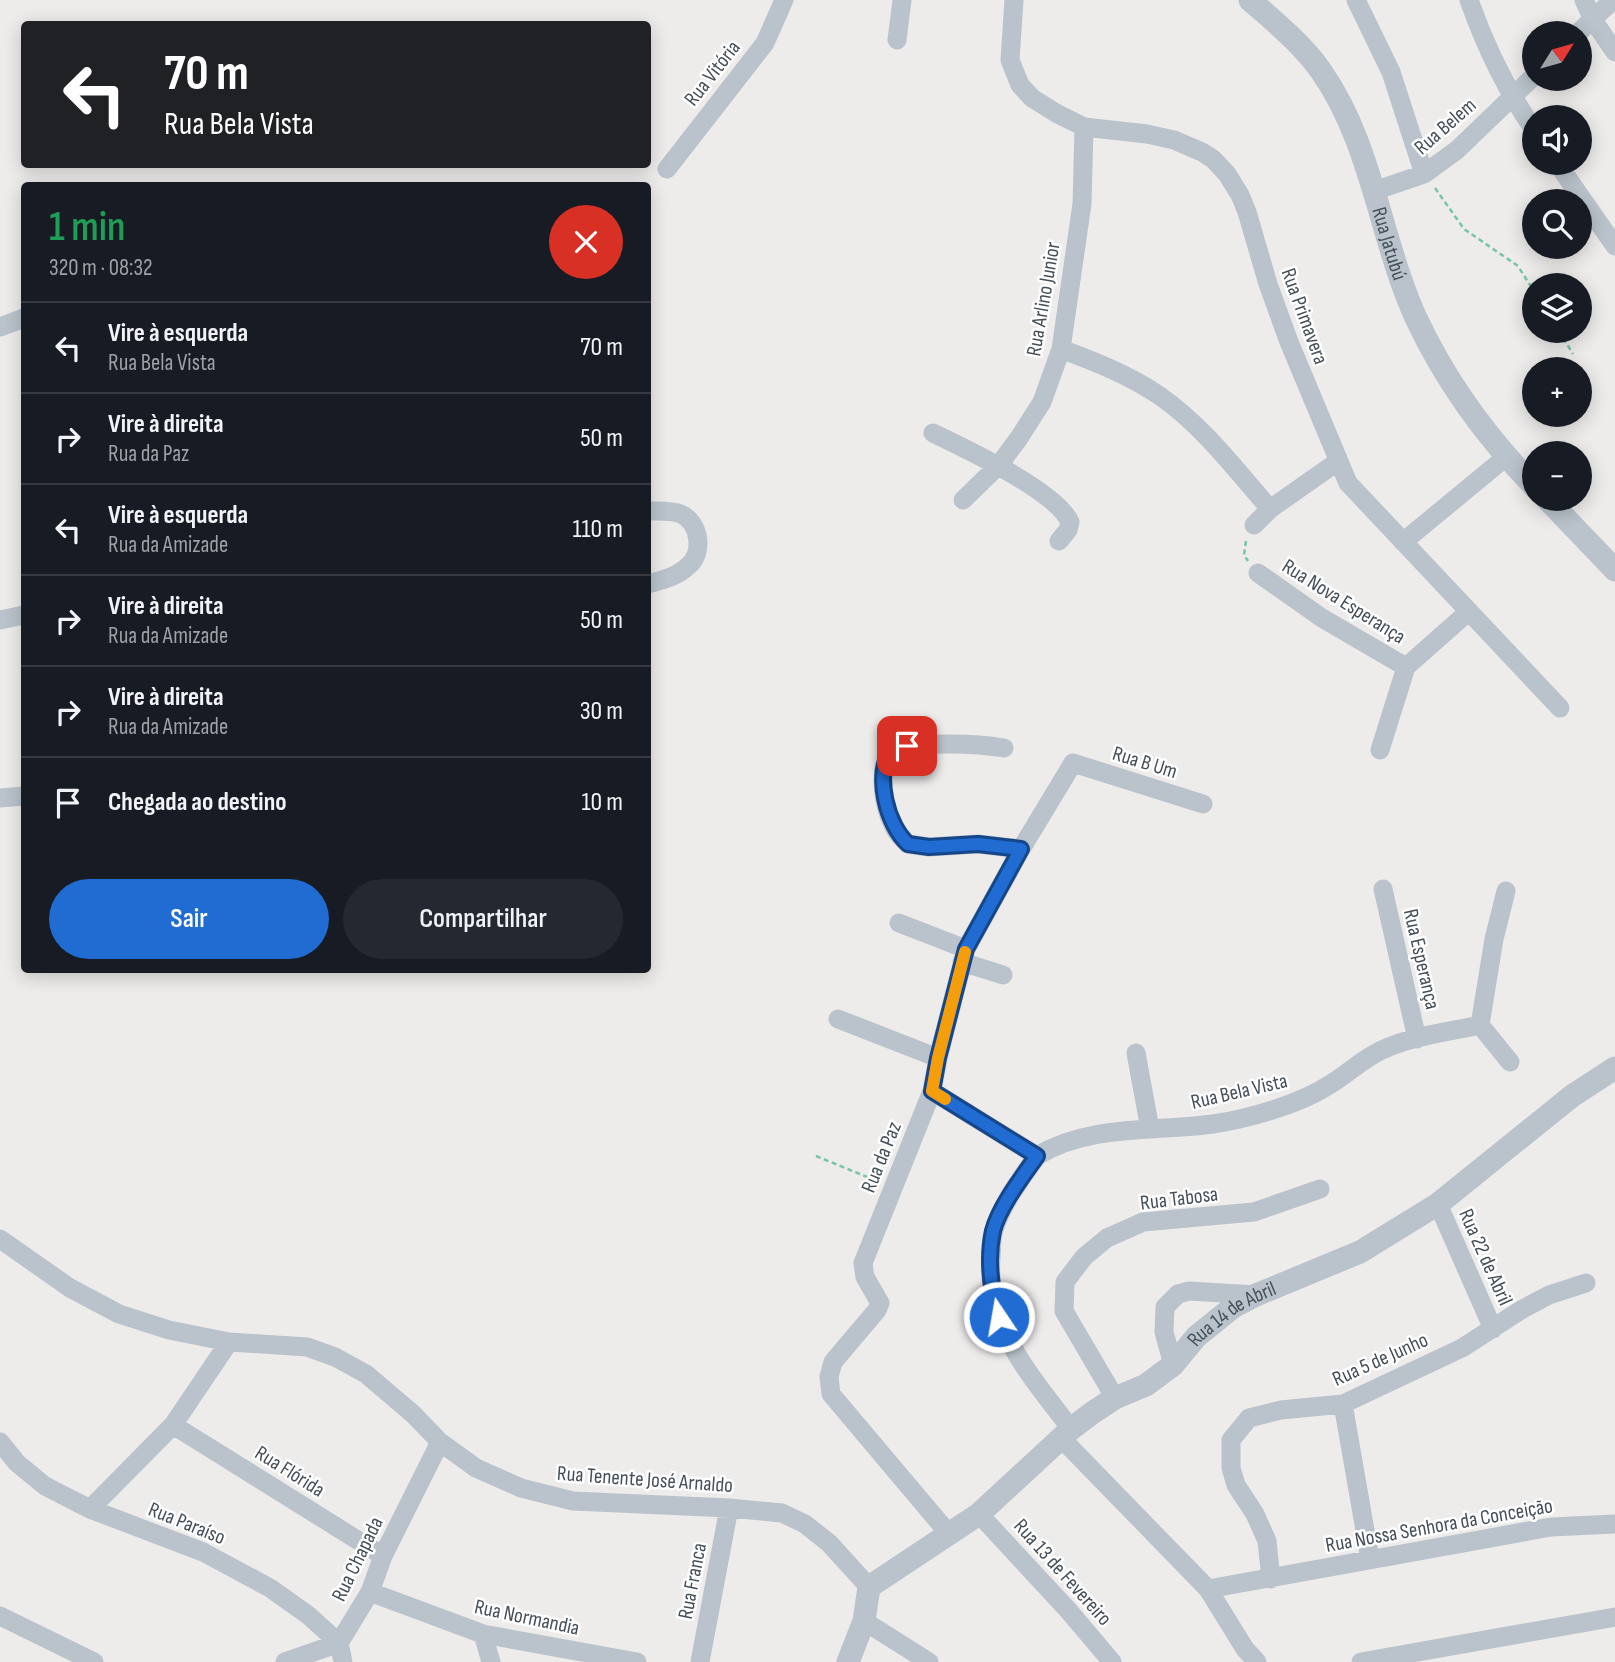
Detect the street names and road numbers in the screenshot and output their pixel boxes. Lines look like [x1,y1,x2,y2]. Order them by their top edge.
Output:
street label: Rua Vitória [679,36,746,111]
street label: Rua Belem [1409,93,1481,160]
street label: Rua Jatubú [1366,204,1412,283]
street label: Rua Arlino Junior [1021,240,1066,358]
street label: Rua Primavera [1276,265,1333,368]
street label: Rua Nova Esperança [1277,554,1410,649]
street label: Rua B Um [1109,741,1180,784]
street label: Rua Esperança [1398,907,1445,1012]
street label: Rua Bela Vista [1188,1068,1290,1115]
street label: Rua da Paz [856,1118,907,1196]
street label: Rua Tabosa [1139,1181,1219,1216]
street label: Rua 22 de Abril [1453,1205,1518,1309]
street label: Rua 14 de Abril [1182,1276,1280,1351]
street label: Rua 5 de Junho [1329,1327,1432,1392]
street label: Rua Flórida [250,1440,329,1503]
street label: Rua Tenente José Arnaldo [556,1461,734,1498]
street label: Rua Nossa Senhora da Conceição [1324,1493,1555,1558]
street label: Rua Paraíso [145,1497,229,1550]
street label: Rua Chapada [326,1513,389,1605]
street label: Rua 13 de Fevereiro [1008,1514,1117,1631]
street label: Rua Franca [673,1541,712,1621]
street label: Rua Normandia [472,1594,582,1641]

